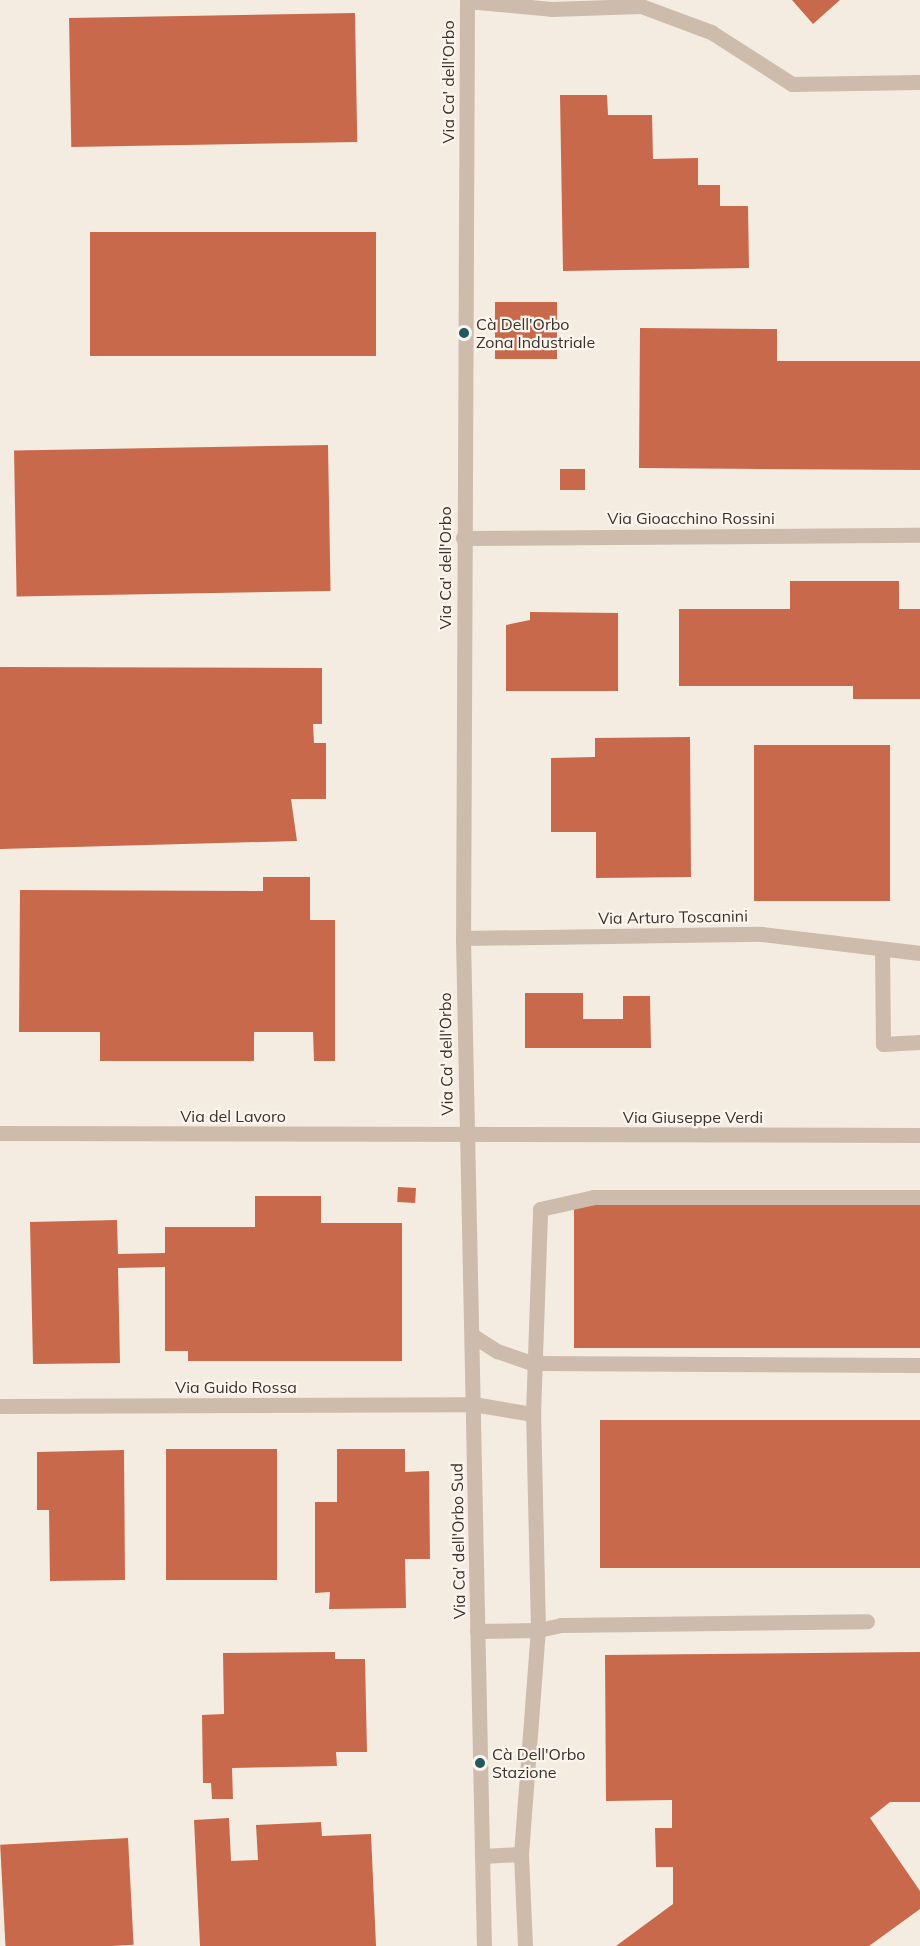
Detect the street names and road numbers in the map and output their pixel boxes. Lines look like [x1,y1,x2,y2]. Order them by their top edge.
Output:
street label: Via Ca' dell'Orbo [438,20,458,144]
street label: Via Ca' dell'Orbo [435,506,455,630]
street label: Via Gioacchino Rossini [607,508,775,528]
street label: Via Arturo Toscanini [598,906,748,928]
street label: Via Ca' dell'Orbo [435,992,457,1116]
street label: Via del Lavoro [180,1106,286,1126]
street label: Via Giuseppe Verdi [623,1107,763,1127]
street label: Via Guido Rossa [175,1377,297,1397]
street label: Via Ca' dell'Orbo Sud [447,1463,469,1619]

